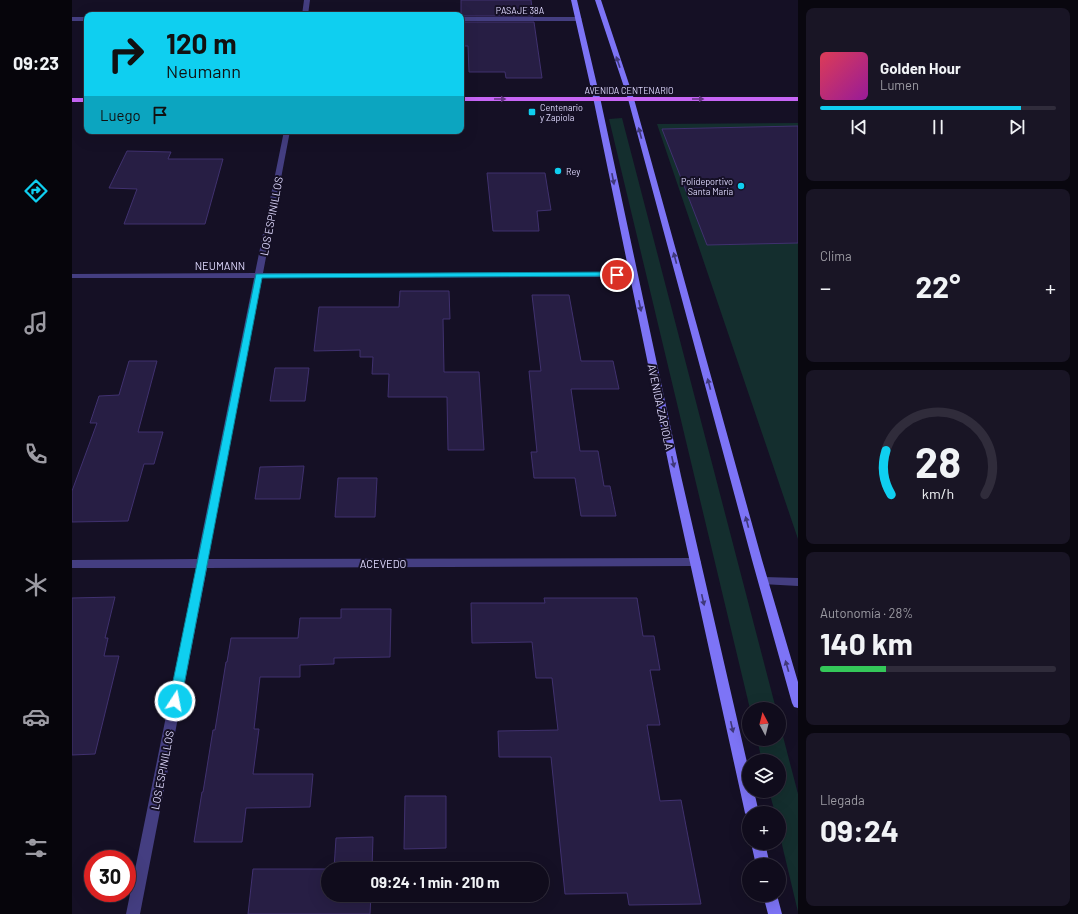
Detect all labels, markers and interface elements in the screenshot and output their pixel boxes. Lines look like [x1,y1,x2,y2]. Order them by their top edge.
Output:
street label: PASAJE 38A [496,5,545,16]
text: 120 m [166,26,237,60]
icon: right [100,28,152,80]
text: 09:23 [13,52,59,74]
one-way arrow [615,56,621,68]
text: Golden Hour [880,59,961,77]
text: Neumann [166,60,241,82]
text: Lumen [880,77,919,93]
street label: AVENIDA CENTENARIO [584,85,674,96]
one-way arrow [494,96,507,102]
one-way arrow [692,96,705,102]
place label: Centenario y Zapiola [540,102,583,123]
icon: arrive [149,104,171,126]
text: Luego [100,106,141,124]
marker: Centenario y Zapiola [527,107,537,117]
icon: previous [848,116,870,138]
icon: pause [927,116,949,138]
icon: next [1006,116,1028,138]
one-way arrow [637,127,643,139]
marker: Rey [553,166,563,176]
place label: Rey [566,166,580,177]
one-way arrow [611,172,617,185]
street label: LOS ESPINILLOS [257,175,285,257]
place label: Polideportivo Santa María [681,176,733,197]
icon: directions [22,177,50,205]
marker: Polideportivo Santa María [736,181,746,191]
text: Clima [820,248,852,264]
one-way arrow [672,252,678,264]
pin [600,258,634,292]
street label: NEUMANN [195,259,245,272]
icon: arrive [606,264,628,286]
text: 22° [916,268,960,304]
text: − [820,274,831,300]
text: + [1045,274,1056,300]
one-way arrow [637,300,643,312]
icon: music [22,309,50,337]
street label: AVENIDA ZAPIOLA [646,363,676,451]
one-way arrow [706,377,712,389]
text: 28 [915,436,961,486]
icon: phone [22,440,50,468]
one-way arrow [671,456,677,468]
text: km/h [922,485,954,502]
one-way arrow [743,516,749,528]
street label: ACEVEDO [360,557,406,570]
icon: climate [22,571,50,599]
one-way arrow [701,594,707,606]
text: Autonomía · 28% [820,605,913,621]
text: 140 km [820,625,913,661]
one-way arrow [784,659,790,672]
position arrow [154,680,196,722]
north arrow [742,702,786,746]
map controls [742,702,786,902]
icon: car [22,703,50,731]
one-way arrow [729,721,735,733]
street label: LOS ESPINILLOS [148,729,176,811]
button: layers [742,754,786,798]
text: Llegada [820,792,865,808]
button: + [742,806,786,850]
text: 09:24 [820,812,899,848]
icon: filters [22,834,50,862]
speed limit sign: 30 [84,850,136,902]
button: − [742,858,786,902]
text: 09:24 · 1 min · 210 m [370,873,500,891]

